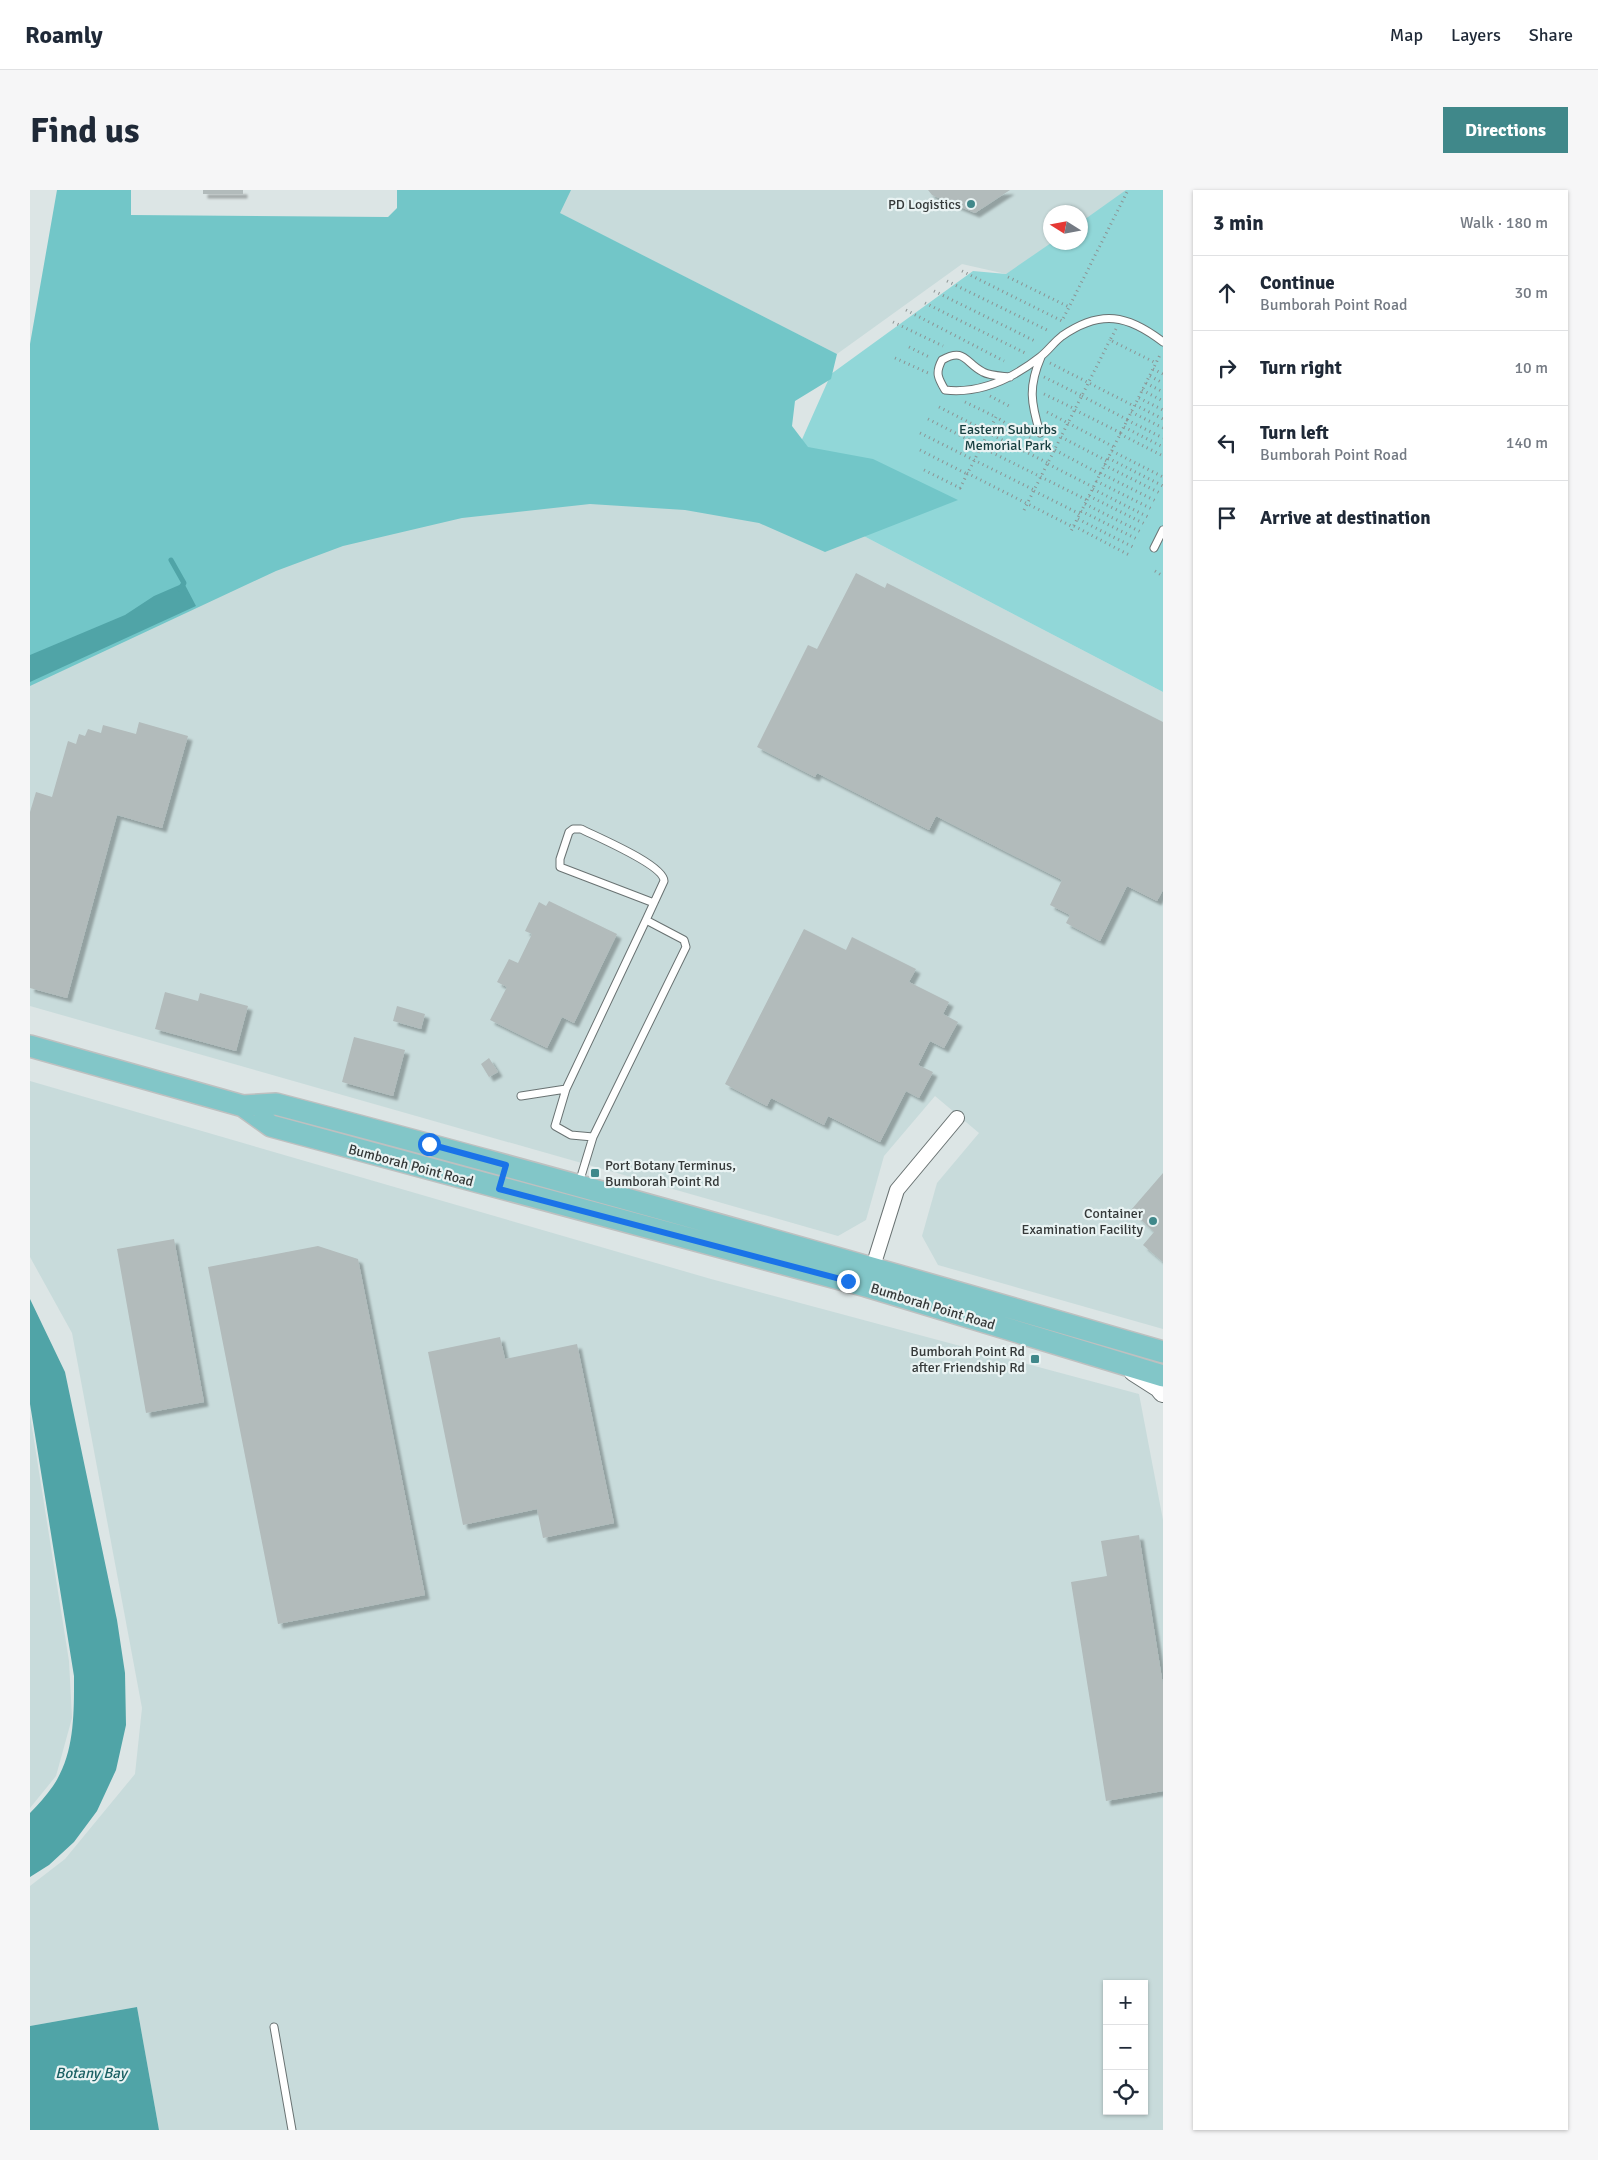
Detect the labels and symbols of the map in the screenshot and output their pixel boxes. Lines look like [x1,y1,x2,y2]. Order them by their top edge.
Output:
place label: PD Logistics [888,196,961,213]
marker: PD Logistics [965,198,977,210]
north arrow [1043,205,1088,250]
park label: Eastern Suburbs Memorial Park [959,421,1057,454]
route start [418,1133,441,1156]
street label: Bumborah Point Road [346,1141,475,1190]
place label: Port Botany Terminus, Bumborah Point Rd [605,1157,736,1190]
marker: Port Botany Terminus, Bumborah Point Rd [589,1167,601,1179]
place label: Container Examination Facility [1022,1205,1144,1238]
marker: Container Examination Facility [1147,1215,1159,1227]
route end [837,1270,860,1293]
street label: Bumborah Point Road [869,1279,997,1333]
place label: Bumborah Point Rd after Friendship Rd [910,1343,1025,1376]
marker: Bumborah Point Rd after Friendship Rd [1029,1353,1041,1365]
water label: Botany Bay [55,2064,129,2082]

